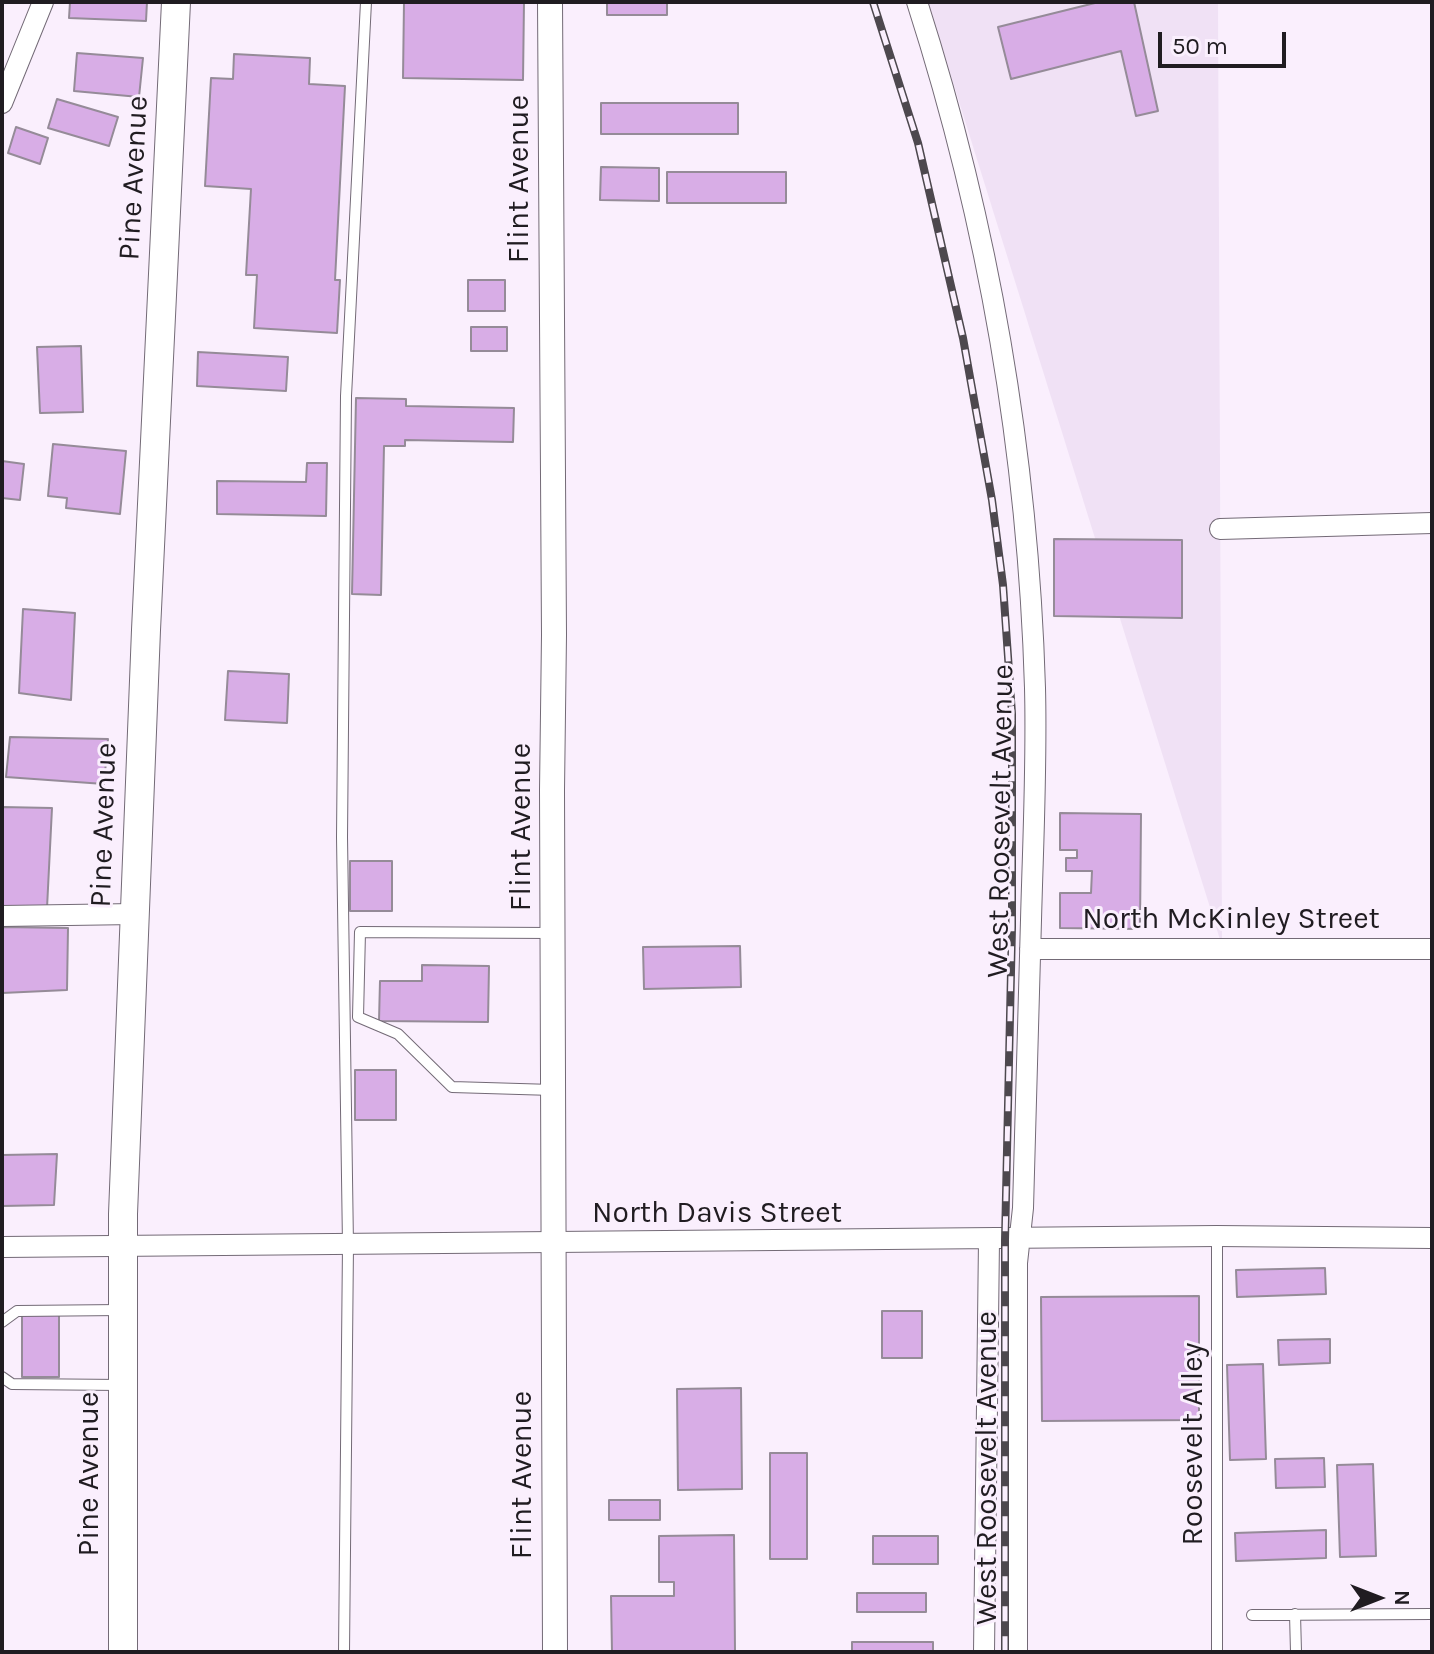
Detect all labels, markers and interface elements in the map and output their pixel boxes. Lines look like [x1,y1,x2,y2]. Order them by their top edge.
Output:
scale bar [1162,16,1290,66]
text: 50 m [1172,32,1228,60]
street label: Pine Avenue [112,95,156,261]
street label: Flint Avenue [501,95,537,263]
street label: West Roosevelt Avenue [980,664,1022,978]
street label: Pine Avenue [83,742,125,908]
street label: Flint Avenue [503,743,539,911]
street label: North McKinley Street [1082,901,1380,937]
street label: North Davis Street [592,1195,842,1231]
street label: West Roosevelt Avenue [969,1311,1005,1625]
street label: Roosevelt Alley [1175,1342,1211,1546]
street label: Flint Avenue [504,1391,540,1559]
street label: Pine Avenue [71,1392,107,1556]
north arrow [1338,1558,1418,1638]
text: N [1389,1590,1415,1606]

